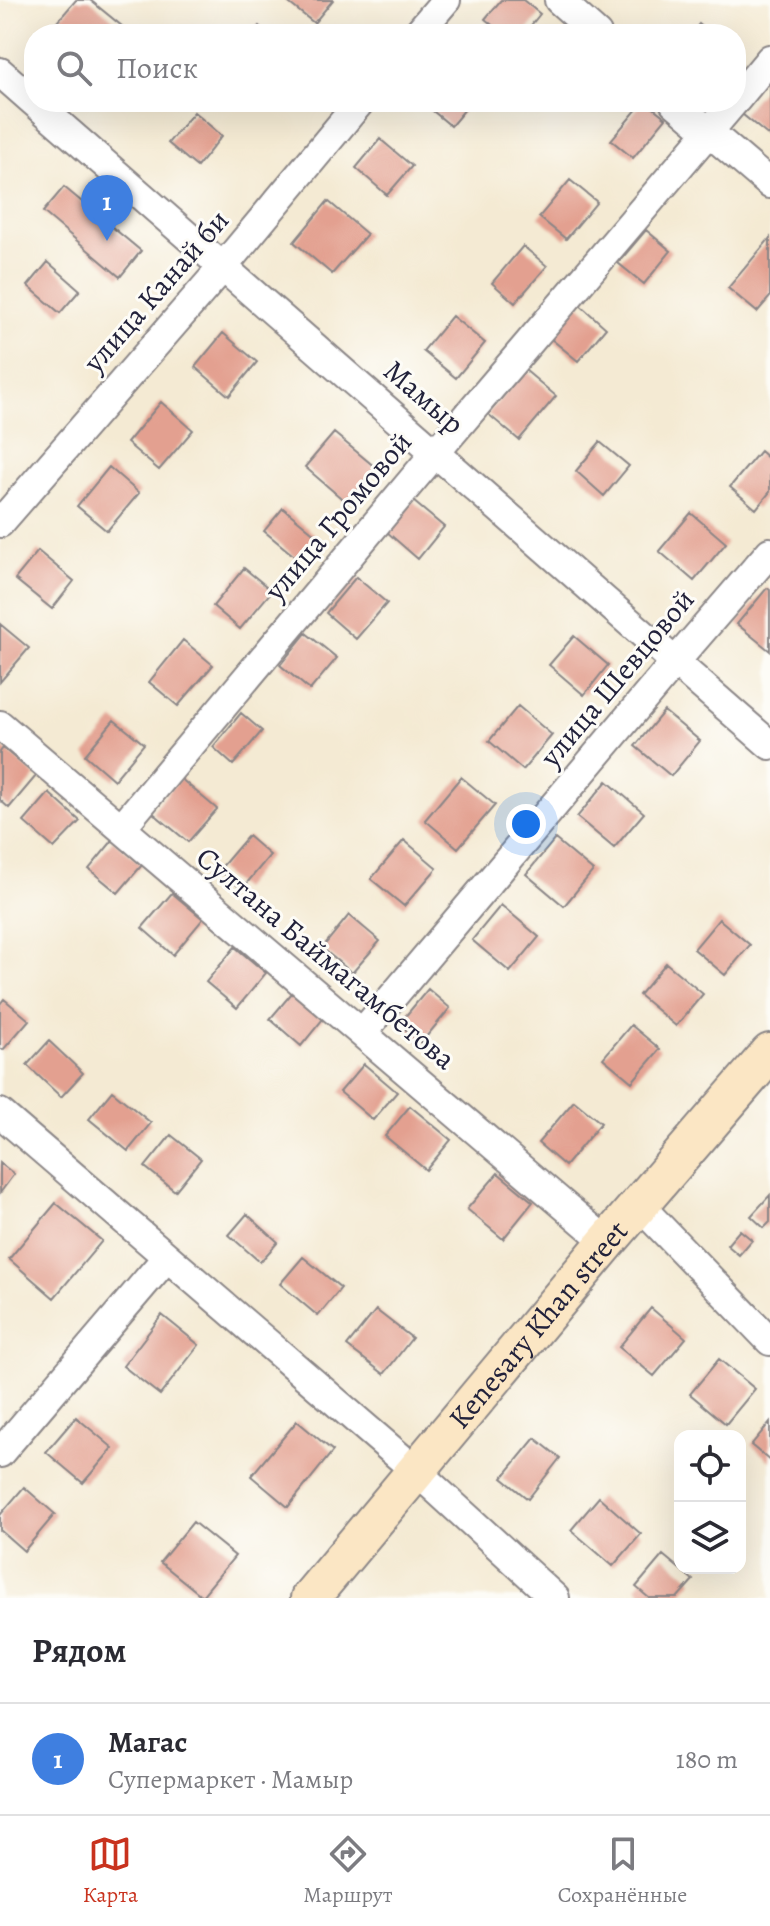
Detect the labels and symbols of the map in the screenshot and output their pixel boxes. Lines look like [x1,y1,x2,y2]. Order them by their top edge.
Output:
pin: 1 [81,175,133,241]
street label: улица Канай би [74,201,238,382]
street label: Мамыр [375,351,473,443]
street label: улица Громовой [255,423,421,610]
street label: улица Шевцовой [530,581,703,776]
your location [506,804,546,844]
street label: Султана Баймагамбетова [188,838,464,1079]
street label: Kenesary Khan street [439,1212,637,1437]

